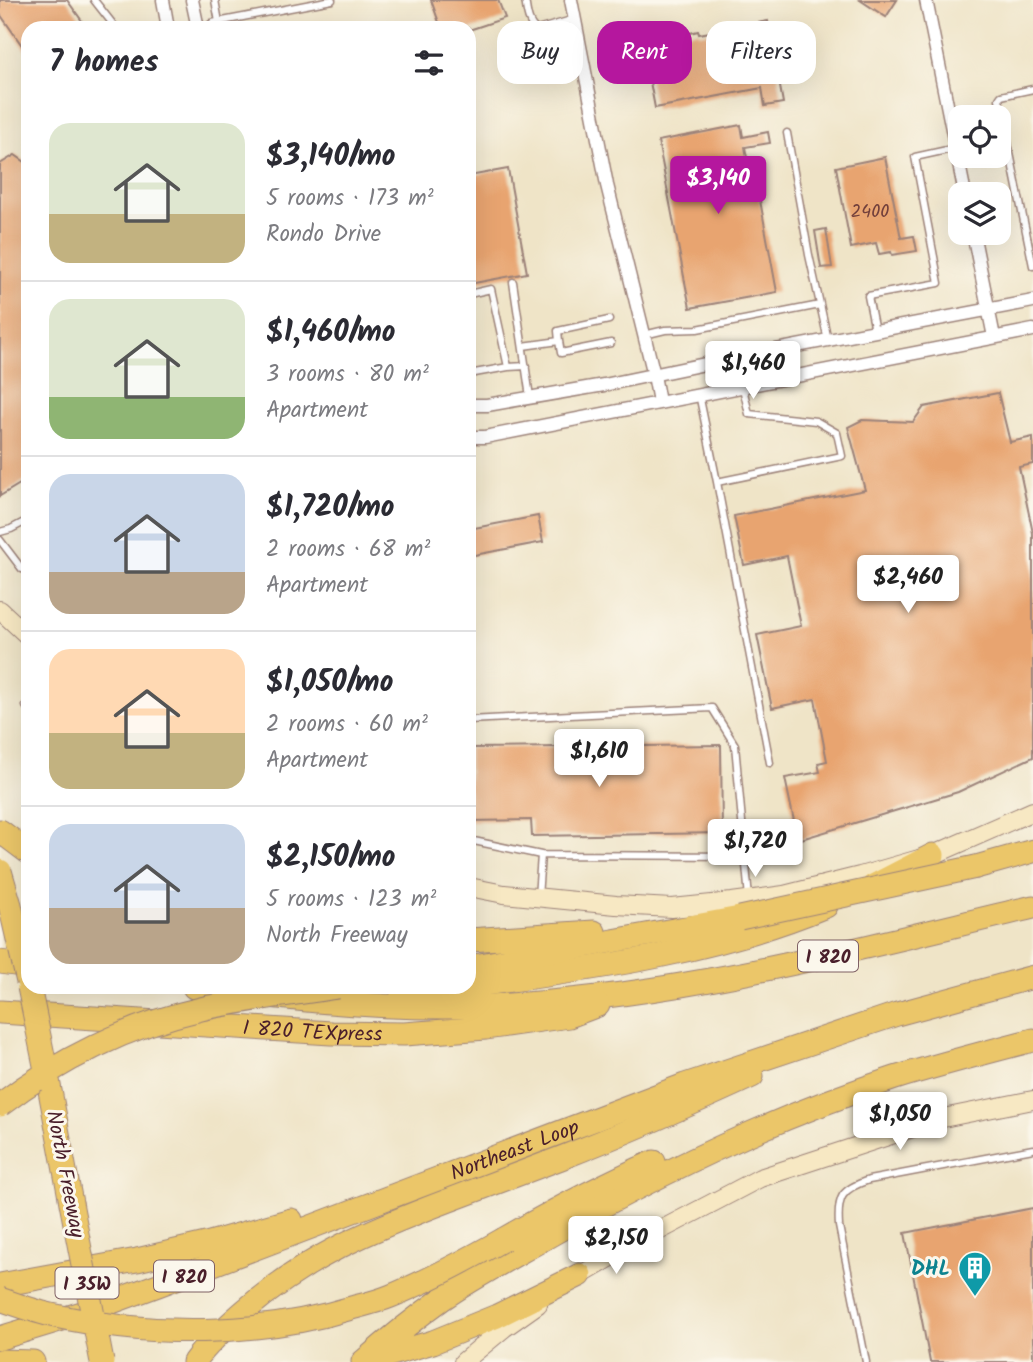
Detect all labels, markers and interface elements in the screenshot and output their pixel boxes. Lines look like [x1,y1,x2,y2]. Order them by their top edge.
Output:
chip: Buy [497,21,583,84]
chip: Rent [597,21,692,84]
chip: Filters [706,21,816,84]
text: 7 homes [49,39,159,87]
icon: filters [410,44,448,82]
map controls [948,105,1011,245]
button: locate [948,105,1011,168]
text: $3,140/mo [266,133,396,181]
icon: home [105,151,189,235]
pin: $3,140 [661,156,775,216]
text: $3,140 [686,161,750,197]
text: 5 rooms · 173 m² [266,181,434,217]
button: layers [948,182,1011,245]
house number: 2400 [851,198,889,227]
text: Rondo Drive [266,217,381,253]
text: $1,460/mo [266,309,395,357]
icon: home [105,327,189,411]
pin: $1,460 [696,342,810,401]
text: $1,460 [721,346,785,382]
text: 3 rooms · 80 m² [266,357,429,393]
text: Apartment [266,393,368,429]
text: $1,720/mo [266,484,394,532]
icon: home [105,502,189,586]
text: 2 rooms · 68 m² [266,532,430,568]
pin: $2,460 [851,556,965,615]
text: $2,460 [873,560,943,596]
text: Apartment [266,568,368,604]
text: $1,050/mo [266,659,393,707]
icon: home [105,677,189,761]
text: 2 rooms · 60 m² [266,707,428,743]
pin: $1,610 [542,730,656,789]
text: $1,610 [570,734,628,770]
text: Apartment [266,743,368,779]
pin: $1,720 [698,820,812,879]
text: $1,720 [724,824,786,860]
text: $2,150/mo [266,834,395,882]
icon: home [105,852,189,936]
text: 5 rooms · 123 m² [266,882,436,918]
text: North Freeway [266,918,407,954]
road number: I 820 [798,940,858,972]
street label: I 820 TEXpress [242,1012,382,1052]
pin: $1,050 [843,1092,957,1152]
text: $1,050 [869,1097,931,1133]
street label: North Freeway [36,1108,93,1241]
street label: Northeast Loop [446,1112,584,1191]
pin: $2,150 [559,1216,673,1276]
text: $2,150 [584,1221,648,1257]
building icon: DHL [956,1249,994,1298]
place label: DHL [911,1253,950,1286]
road number: I 820 [154,1260,214,1292]
road number: I 35W [56,1268,119,1298]

